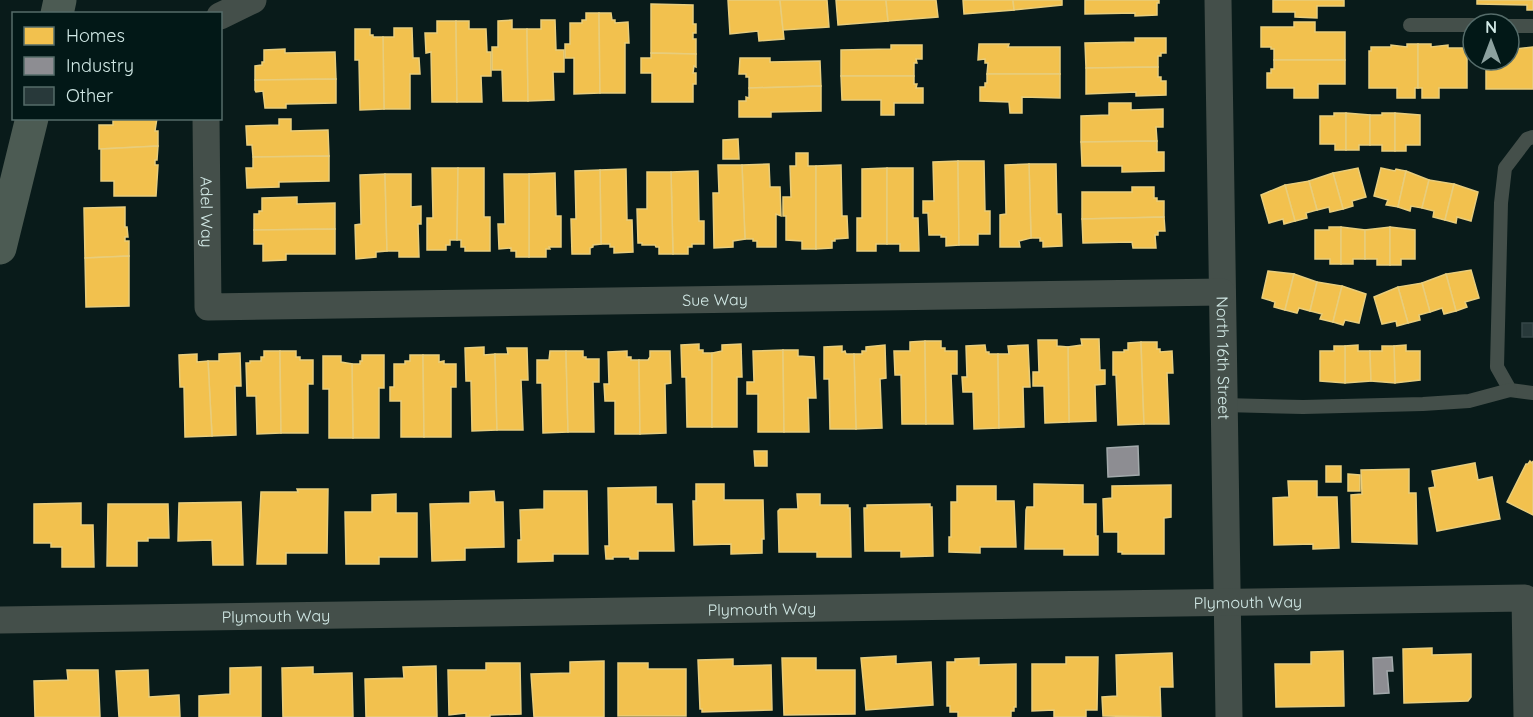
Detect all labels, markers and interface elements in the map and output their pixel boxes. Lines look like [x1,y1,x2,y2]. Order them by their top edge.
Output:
legend [12,12,222,120]
north arrow [1461,12,1521,72]
text: N [1485,17,1497,37]
text: Homes [66,24,125,47]
text: Industry [66,54,134,77]
text: Other [66,84,113,107]
street label: Adel Way [197,176,217,248]
street label: Sue Way [682,289,748,310]
street label: North 16th Street [1213,296,1234,420]
street label: Plymouth Way [1193,591,1302,613]
street label: Plymouth Way [708,598,816,620]
street label: Plymouth Way [222,605,330,627]

